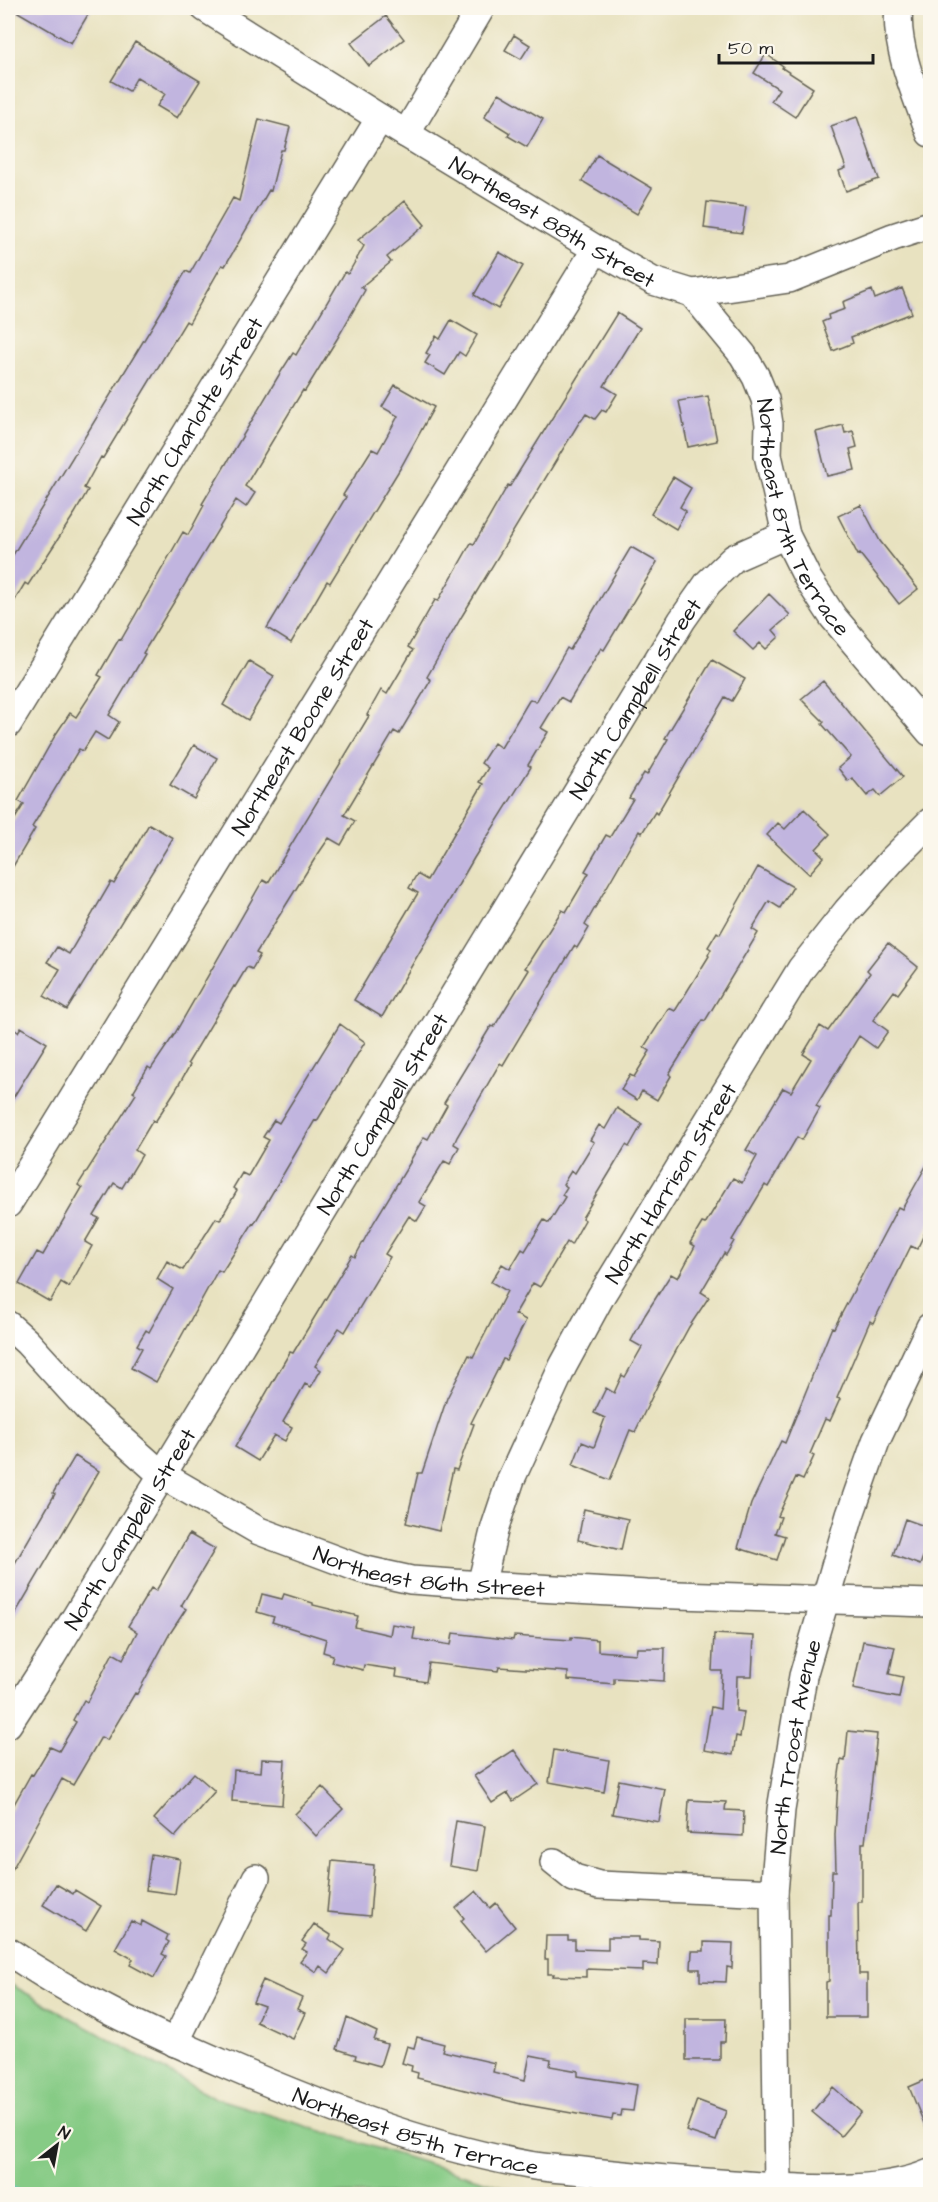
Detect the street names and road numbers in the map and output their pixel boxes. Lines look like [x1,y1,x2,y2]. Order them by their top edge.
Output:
street label: Northeast 88th Street [443,149,661,296]
street label: North Charlotte Street [120,311,271,531]
street label: Northeast 87th Terrace [748,396,857,643]
street label: North Campbell Street [562,592,710,806]
street label: Northeast Boone Street [225,612,382,842]
street label: North Campbell Street [310,1007,457,1221]
street label: North Harrison Street [598,1077,745,1290]
street label: North Campbell Street [57,1423,204,1636]
street label: Northeast 86th Street [309,1539,546,1605]
street label: North Troost Avenue [763,1636,830,1856]
street label: Northeast 85th Terrace [288,2080,541,2183]

